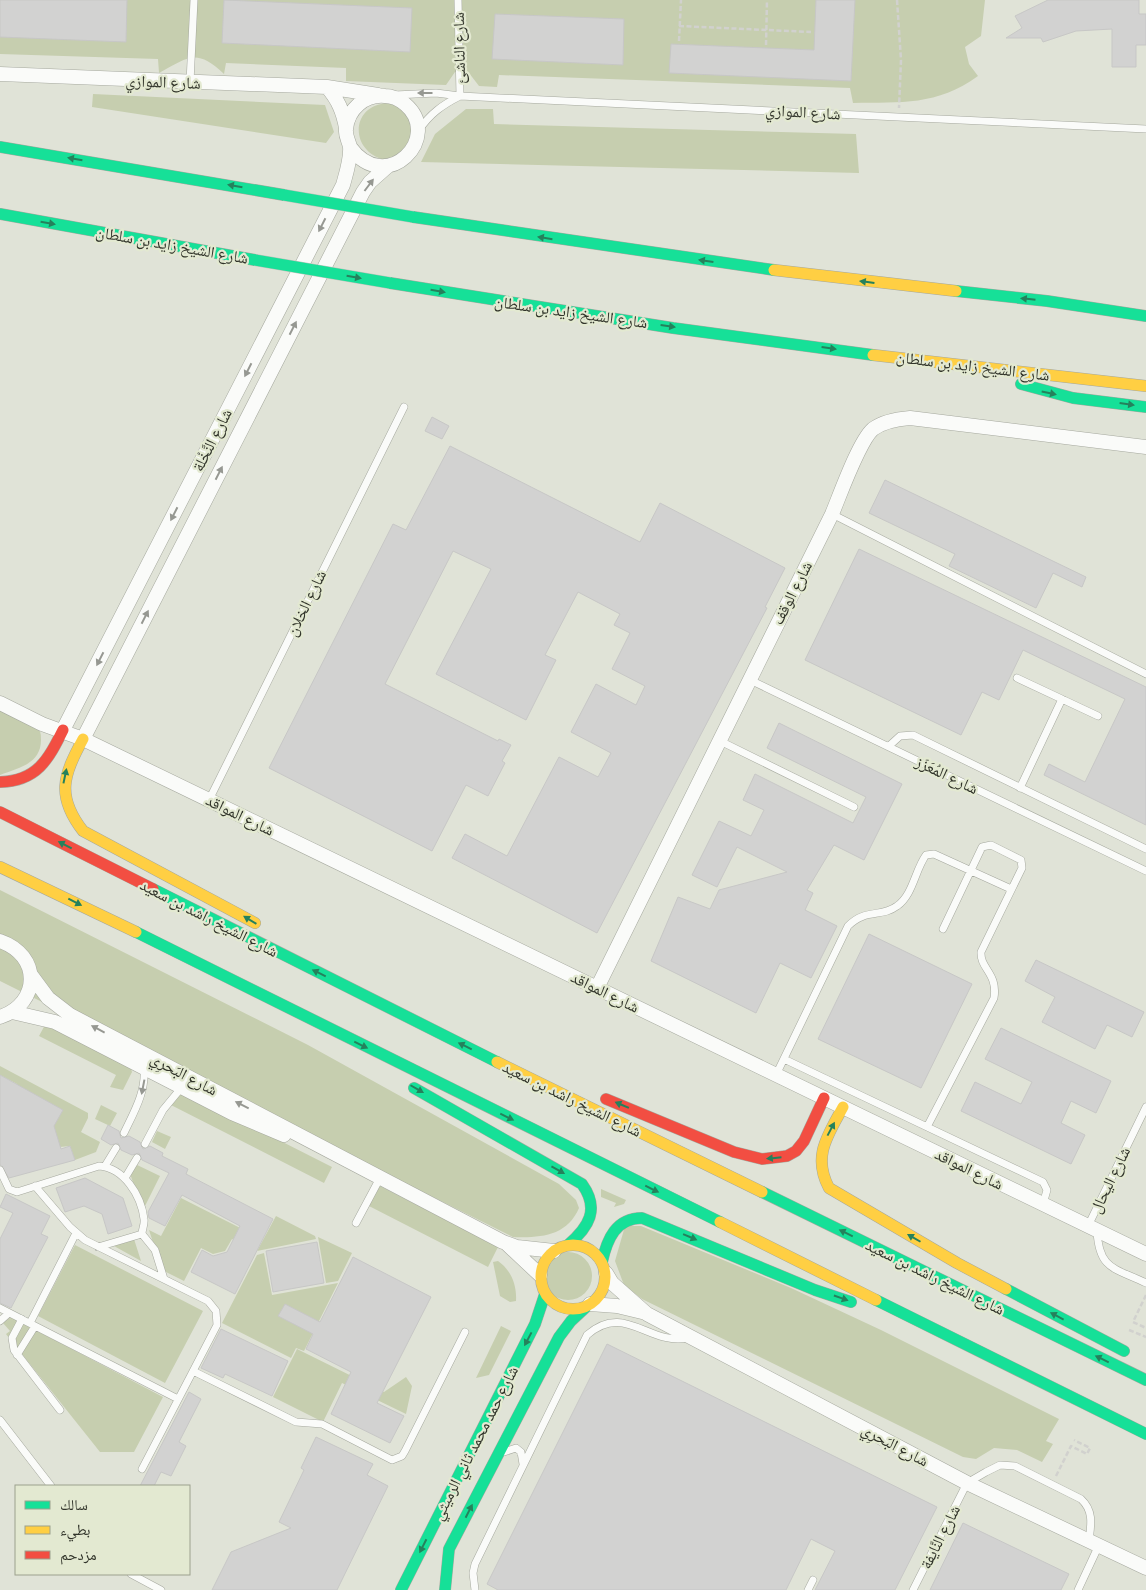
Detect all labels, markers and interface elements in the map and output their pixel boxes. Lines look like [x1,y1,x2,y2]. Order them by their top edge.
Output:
street label: شارع الناشئ [449,12,470,84]
street label: شارع الموازي [125,71,201,96]
one-way arrow [416,89,432,97]
street label: شارع الموازي [765,101,841,127]
one-way arrow [67,155,83,163]
one-way arrow [364,178,374,192]
one-way arrow [227,182,243,190]
one-way arrow [318,218,326,232]
one-way arrow [40,219,56,227]
street label: شارع الشيخ زايد بن سلطان [94,222,250,269]
one-way arrow [537,234,553,242]
one-way arrow [697,257,713,265]
one-way arrow [347,274,363,282]
one-way arrow [859,278,875,286]
one-way arrow [431,288,447,296]
street label: شارع الشيخ زايد بن سلطان [493,292,649,333]
one-way arrow [1020,295,1036,303]
one-way arrow [289,321,297,336]
one-way arrow [660,323,676,331]
one-way arrow [821,344,837,352]
street label: شارع الشيخ زايد بن سلطان [895,347,1051,386]
one-way arrow [244,363,252,377]
one-way arrow [1042,389,1057,397]
one-way arrow [1120,400,1136,408]
street label: شارع النَّخْلة [188,405,237,475]
one-way arrow [215,466,223,480]
one-way arrow [170,507,178,522]
street label: شارع الوقف [768,558,817,628]
street label: شارع الخلان [282,567,331,640]
one-way arrow [141,610,149,625]
one-way arrow [96,652,104,666]
street label: شارع المُعَزَز [911,751,981,799]
one-way arrow [62,768,70,784]
street label: شارع المواقد [202,790,277,841]
one-way arrow [57,841,72,849]
street label: شارع الشيخ راشد بن سعيد [136,875,281,962]
one-way arrow [67,898,82,906]
one-way arrow [242,916,257,924]
street label: شارع المواقد [567,967,642,1018]
one-way arrow [312,969,326,977]
one-way arrow [91,1025,105,1033]
one-way arrow [354,1041,368,1049]
one-way arrow [457,1042,472,1050]
street label: شارع البَحرِي [146,1048,221,1102]
street label: شارع الشيخ راشد بن سعيد [499,1057,645,1142]
one-way arrow [138,1080,146,1096]
one-way arrow [410,1085,423,1094]
one-way arrow [614,1100,629,1108]
one-way arrow [235,1101,249,1109]
one-way arrow [499,1112,514,1121]
one-way arrow [827,1122,835,1136]
street label: شارع المواقد [931,1144,1006,1195]
street label: شارع اليحال [1086,1144,1135,1217]
one-way arrow [765,1154,781,1162]
one-way arrow [551,1166,565,1174]
one-way arrow [645,1185,659,1193]
one-way arrow [839,1229,853,1237]
one-way arrow [683,1233,698,1241]
one-way arrow [906,1234,921,1242]
street label: شارع الشيخ راشد بن سعيد [862,1235,1008,1320]
one-way arrow [833,1295,848,1302]
one-way arrow [1050,1311,1063,1320]
one-way arrow [524,1332,532,1346]
one-way arrow [1095,1355,1109,1363]
street label: شارع حمد محمد ثاني الرميثي [428,1363,525,1525]
street label: شارع البَحرِي [857,1419,932,1473]
legend [15,1485,190,1575]
text: سالك [60,1496,88,1514]
street label: شارع النَّايفة [916,1502,965,1573]
one-way arrow [465,1504,473,1519]
text: بطيء [60,1521,90,1542]
one-way arrow [418,1539,427,1554]
text: مزدحم [60,1546,97,1565]

